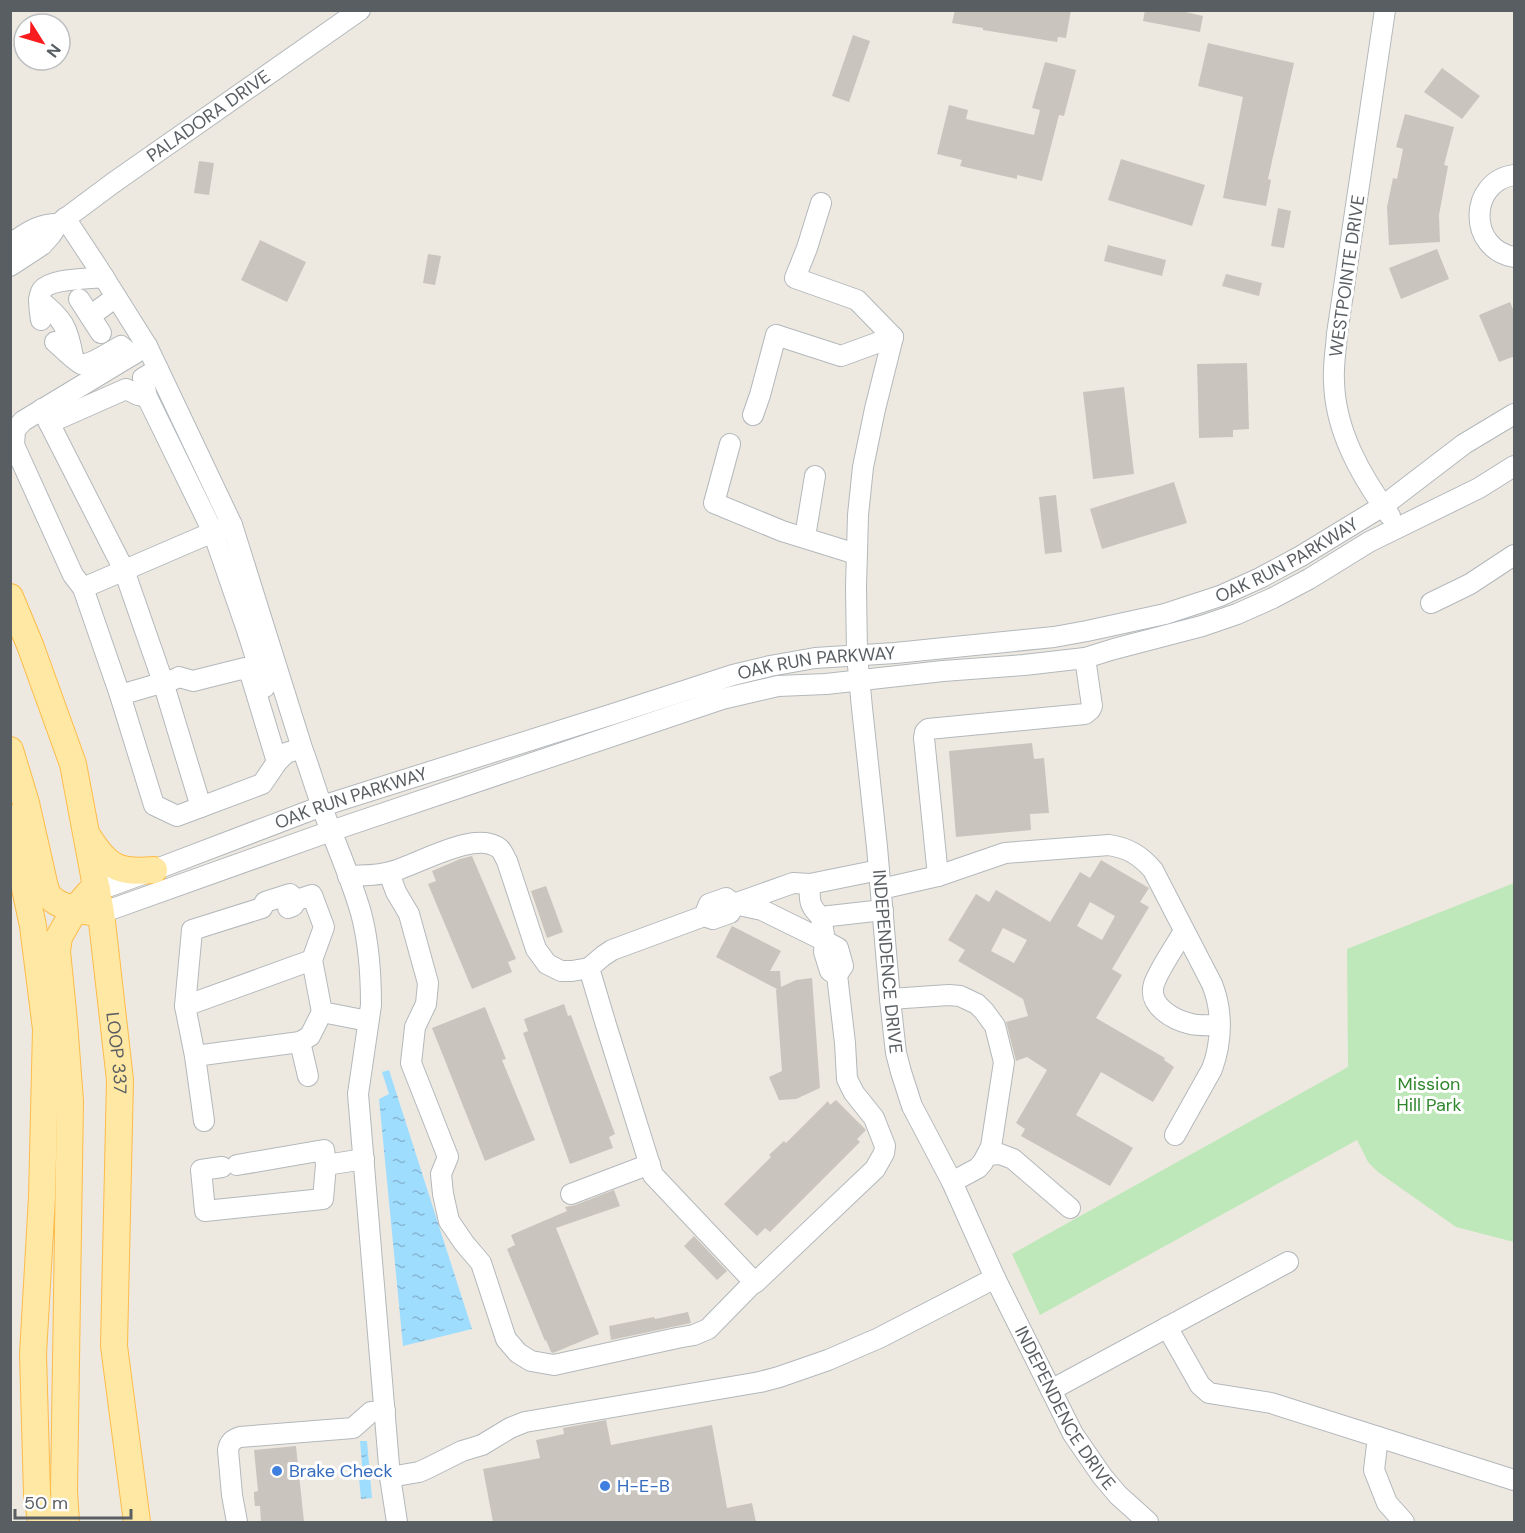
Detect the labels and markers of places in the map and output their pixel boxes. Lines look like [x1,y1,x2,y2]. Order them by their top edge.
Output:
place label: Brake Check [289,1459,393,1483]
marker: Brake Check [270,1464,284,1478]
place label: H-E-B [617,1474,670,1498]
marker: H-E-B [598,1479,612,1493]

